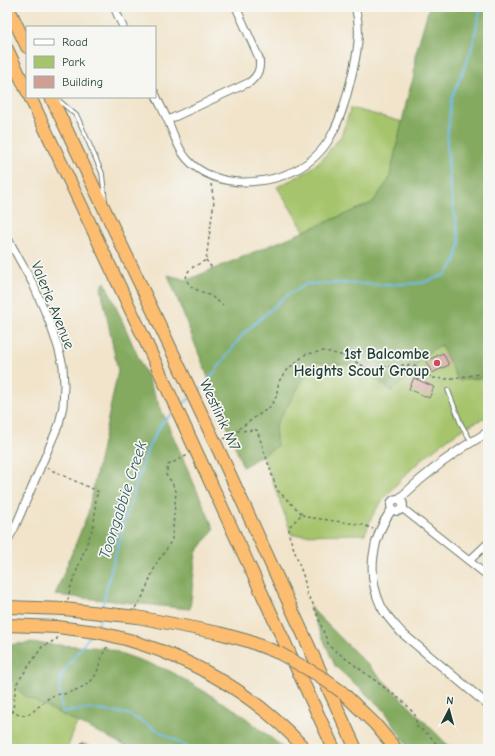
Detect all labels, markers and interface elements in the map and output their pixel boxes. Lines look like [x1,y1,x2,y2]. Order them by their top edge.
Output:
legend [26,26,156,98]
text: Road [62,35,88,49]
text: Park [62,55,85,69]
text: Building [62,75,103,89]
street label: Valerie Avenue [27,258,79,352]
place label: 1st Balcombe Heights Scout Group [294,345,429,380]
marker: 1st Balcombe Heights Scout Group [432,358,442,368]
street label: Westlink M7 [196,376,244,454]
water label: Toongabbie Creek [95,438,151,561]
north arrow [429,690,469,730]
text: N [446,694,454,707]

